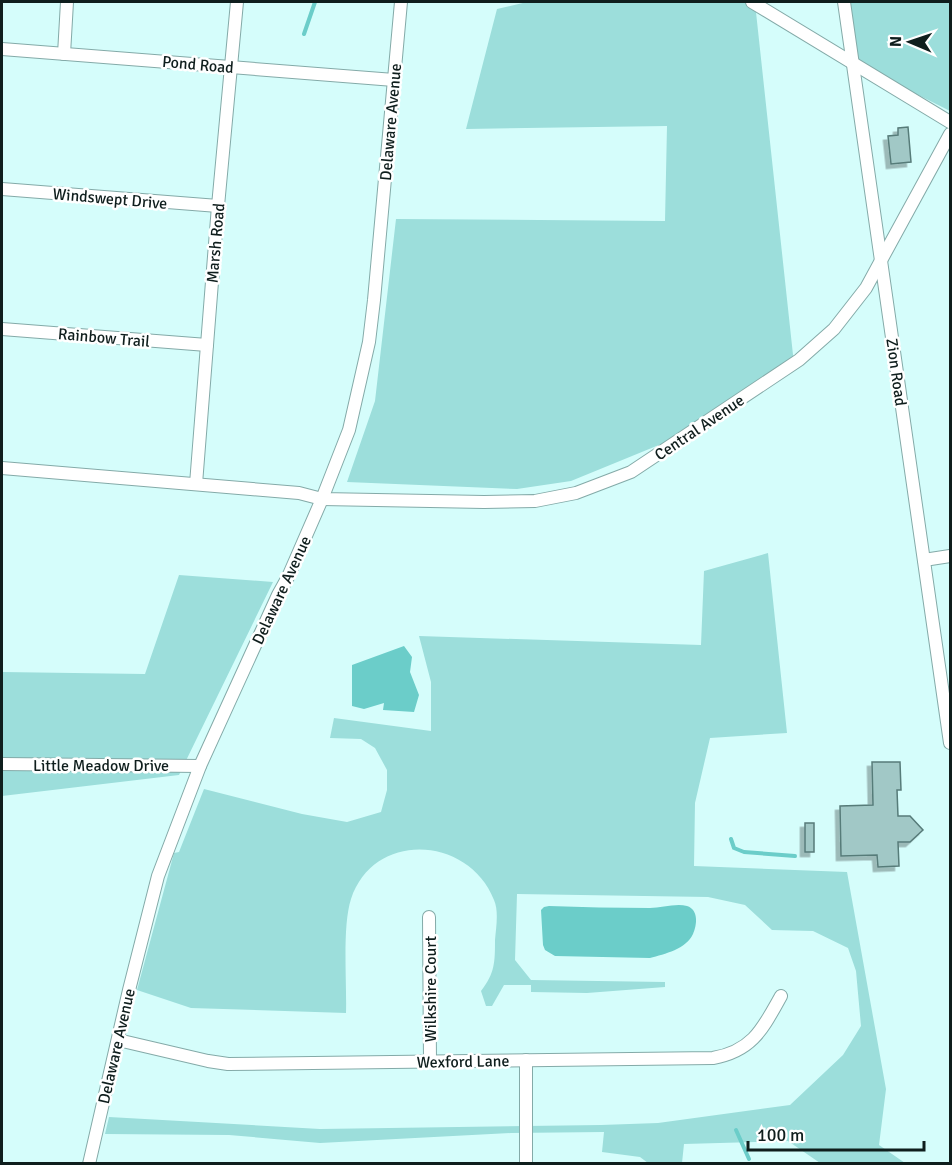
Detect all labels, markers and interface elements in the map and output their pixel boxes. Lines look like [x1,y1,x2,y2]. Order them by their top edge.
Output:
north arrow [880,12,940,72]
text: N [886,36,906,47]
street label: Pond Road [161,52,235,78]
street label: Delaware Avenue [376,63,406,182]
street label: Windswept Drive [52,184,168,214]
street label: Marsh Road [203,202,229,284]
street label: Rainbow Trail [57,324,151,352]
street label: Zion Road [881,337,911,407]
street label: Central Avenue [651,390,748,465]
street label: Delaware Avenue [248,533,316,648]
street label: Little Meadow Drive [33,756,169,776]
street label: Wilkshire Court [421,935,441,1042]
street label: Delaware Avenue [94,987,140,1106]
street label: Wexford Lane [416,1051,510,1073]
scale bar [748,1114,924,1152]
text: 100 m [757,1124,804,1146]

